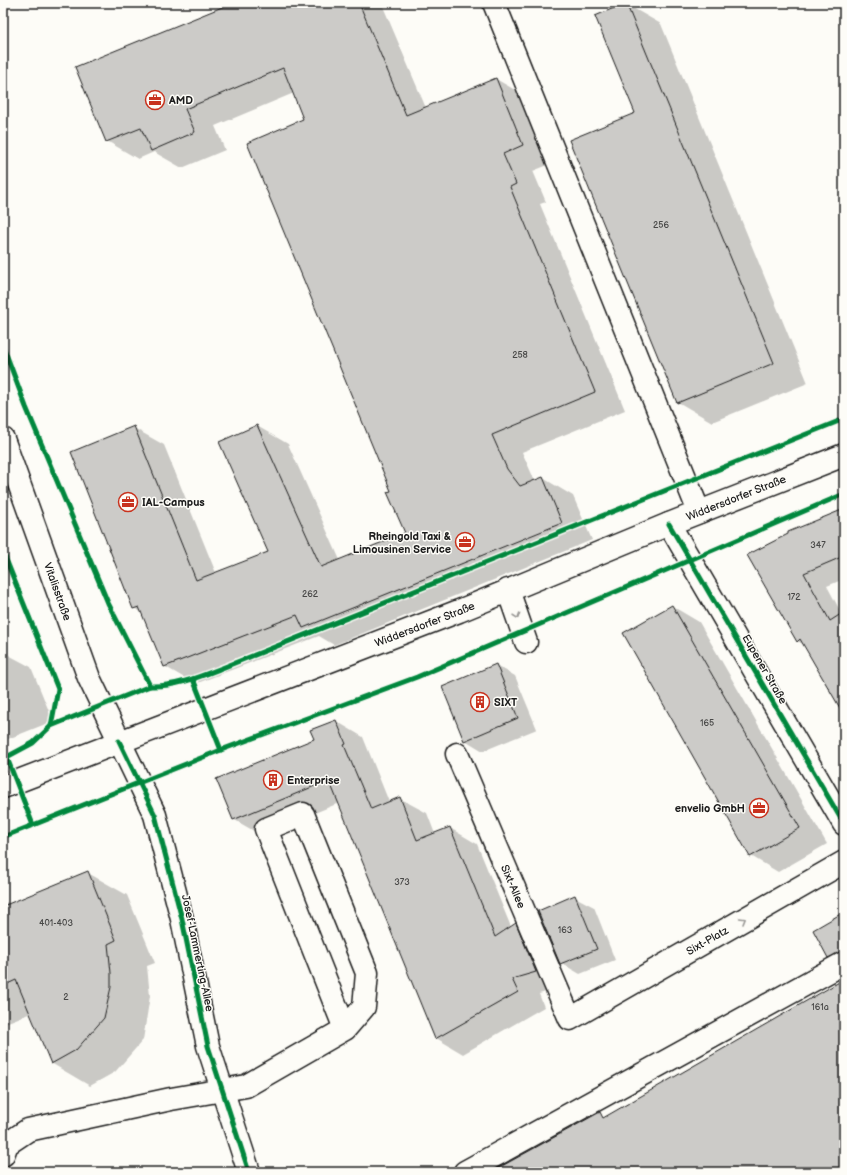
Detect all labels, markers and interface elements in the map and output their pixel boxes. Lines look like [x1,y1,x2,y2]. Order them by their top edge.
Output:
office icon: AMD [144,89,166,111]
place label: AMD [168,94,193,107]
house number: 256 [653,220,669,231]
house number: 258 [512,350,528,361]
street label: Widdersdorfer Straße [684,472,788,524]
office icon: IAL-Campus [117,491,139,513]
place label: IAL-Campus [142,496,205,509]
place label: Rheingold Taxi & Limousinen Service [353,530,451,556]
office icon: Rheingold Taxi & Limousinen Service [454,531,476,553]
house number: 347 [810,540,826,551]
street label: Vitalisstraße [41,561,74,623]
house number: 262 [302,589,319,600]
house number: 172 [787,592,801,603]
street label: Widdersdorfer Straße [373,599,477,650]
one-way arrow [512,613,521,620]
street label: Eupener Straße [739,632,790,707]
building icon: SIXT [469,691,491,713]
place label: SIXT [494,696,518,709]
house number: 165 [700,718,714,729]
building icon: Enterprise [262,769,284,791]
place label: Enterprise [287,774,340,787]
office icon: envelio GmbH [748,797,770,819]
place label: envelio GmbH [675,802,745,815]
street label: Sixt-Allee [498,863,528,911]
house number: 373 [394,877,410,888]
street label: Josef-Lammerting-Allee [179,893,216,1013]
one-way arrow [739,917,746,925]
house number: 401-403 [39,918,73,929]
street label: Sixt-Platz [684,923,731,958]
house number: 163 [558,925,573,936]
house number: 2 [63,992,69,1003]
house number: 161a [811,1002,829,1013]

